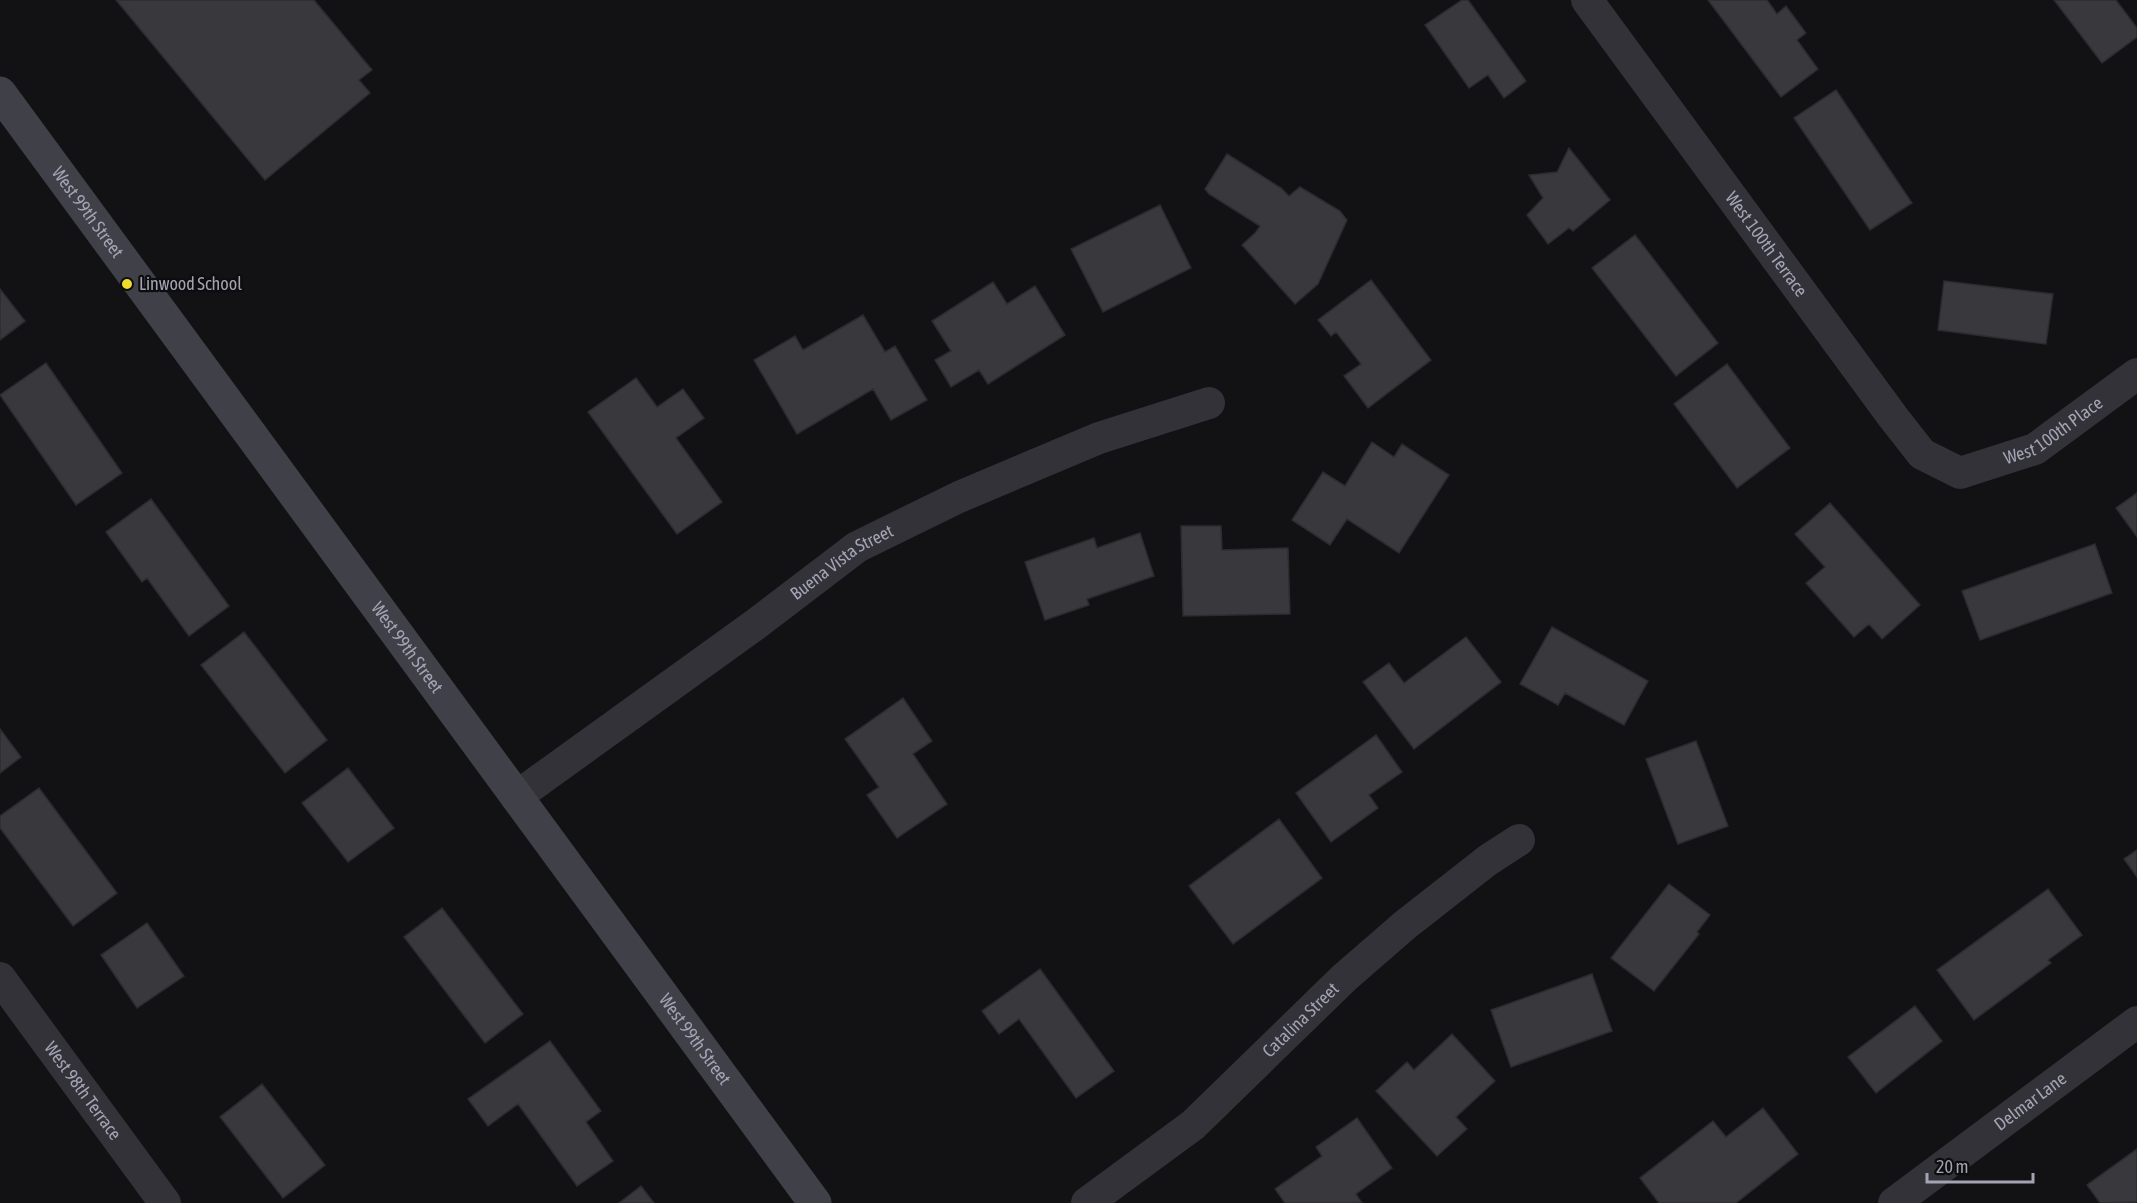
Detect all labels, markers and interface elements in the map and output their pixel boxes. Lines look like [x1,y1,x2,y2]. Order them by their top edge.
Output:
street label: West 99th Street [48,162,128,262]
street label: West 100th Terrace [1721,187,1812,301]
place label: Linwood School [139,273,242,294]
marker: Linwood School [120,277,134,291]
street label: West 100th Place [2001,392,2106,468]
street label: Buena Vista Street [786,520,897,604]
street label: West 99th Street [367,598,448,697]
street label: Catalina Street [1258,978,1343,1061]
street label: West 99th Street [655,989,736,1089]
street label: West 98th Terrace [40,1037,126,1144]
street label: Delmar Lane [1990,1067,2070,1135]
scale bar [1927,1146,2034,1184]
text: 20 m [1936,1156,1968,1177]

